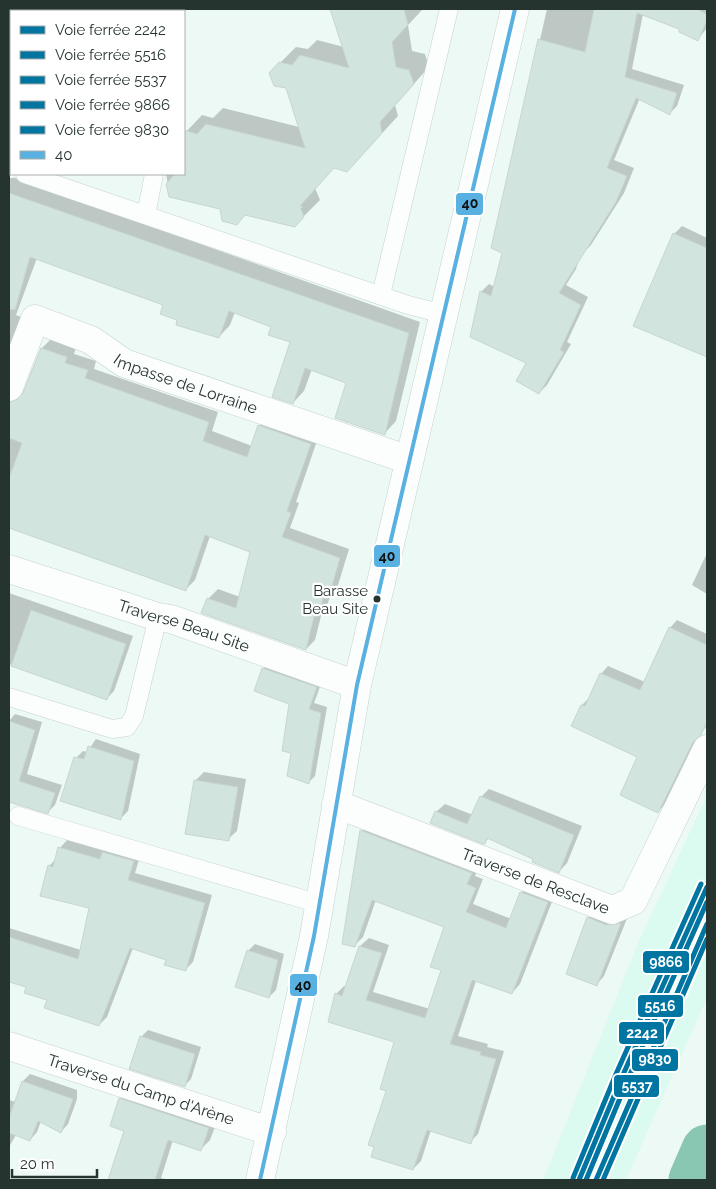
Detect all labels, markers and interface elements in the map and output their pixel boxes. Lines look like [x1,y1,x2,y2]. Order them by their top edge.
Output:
legend [10,10,185,175]
text: Voie ferrée 2242 [55,21,166,39]
text: Voie ferrée 5516 [55,46,166,64]
text: Voie ferrée 5537 [55,71,167,89]
text: Voie ferrée 9866 [55,96,170,114]
text: Voie ferrée 9830 [55,121,169,139]
text: 40 [55,146,72,164]
line badge: 40 [455,192,484,216]
text: 40 [462,195,478,211]
street label: Impasse de Lorraine [110,350,260,418]
line badge: 40 [373,544,401,568]
text: 40 [379,548,395,564]
place label: Barasse Beau Site [302,582,368,618]
marker: Barasse Beau Site [372,594,382,604]
street label: Traverse Beau Site [116,596,252,656]
street label: Traverse de Resclave [459,844,612,918]
line badge: 9866 [642,950,690,974]
text: 9866 [649,954,683,970]
line badge: 40 [289,973,318,997]
text: 40 [295,977,311,993]
line badge: 5516 [637,994,684,1018]
text: 5516 [645,998,675,1014]
line badge: 2242 [618,1021,665,1045]
text: 2242 [626,1025,658,1041]
line badge: 9830 [631,1048,679,1072]
street label: Traverse du Camp d'Arène [45,1050,237,1129]
text: 9830 [638,1051,672,1067]
line badge: 5537 [613,1074,660,1098]
text: 5537 [621,1078,653,1094]
scale bar [12,1146,98,1178]
text: 20 m [20,1155,55,1173]

